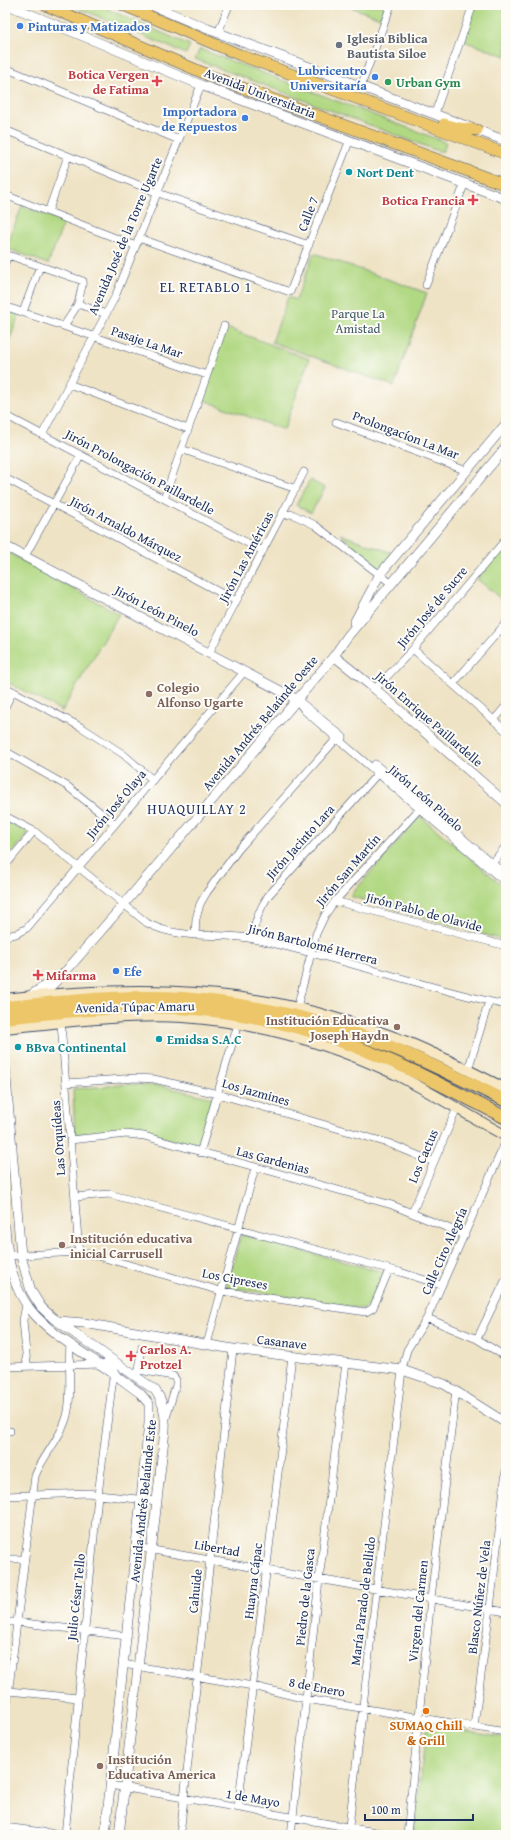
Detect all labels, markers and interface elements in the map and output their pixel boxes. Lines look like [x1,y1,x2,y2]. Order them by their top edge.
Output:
place label: Pinturas y Matizados [28,17,150,36]
marker: Pinturas y Matizados [15,21,25,31]
place label: Iglesia Biblica Bautista Siloe [347,29,428,63]
marker: Iglesia Biblica Bautista Siloe [334,40,344,50]
place label: Lubricentro Universitaría [290,61,367,95]
street label: Avenida Universitaria [201,63,319,123]
place label: Botica Vergen de Fatima [68,65,149,99]
marker: Lubricentro Universitaría [370,72,380,82]
place label: Urban Gym [396,73,462,92]
marker: Botica Vergen de Fatima [152,76,162,86]
marker: Urban Gym [383,77,393,87]
place label: Importadora de Repuestos [162,102,237,136]
marker: Importadora de Repuestos [240,113,250,123]
street label: Avenida José de la Torre Ugarte [83,154,167,318]
place label: Nort Dent [357,163,414,182]
marker: Nort Dent [344,167,354,177]
place label: Botica Francia [382,191,465,210]
street label: Calle 7 [293,194,323,234]
marker: Botica Francia [468,195,478,205]
district label: EL RETABLO 1 [160,277,252,297]
park label: Parque La Amistad [331,304,386,338]
street label: Pasaje La Mar [109,321,186,363]
street label: Prolongacíon La Mar [350,406,463,464]
street label: Jirón Prolongación Paillardelle [60,423,218,520]
street label: Jirón Arnaldo Márquez [65,490,186,567]
street label: Jirón Las Américas [213,508,278,608]
street label: Jirón José de Sucre [391,562,472,653]
street label: Jirón León Pinelo [110,580,203,641]
street label: Avenida Andrés Belaúnde Oeste [198,651,322,795]
street label: Jirón Enrique Paillardelle [369,665,487,771]
place label: Colegio Alfonso Ugarte [157,678,243,712]
marker: Colegio Alfonso Ugarte [144,689,154,699]
street label: Jirón León Pinelo [383,759,468,836]
street label: Jirón José Olaya [80,765,151,844]
district label: HUAQUILLAY 2 [147,799,247,819]
street label: Jirón Jacinto Lara [260,800,339,885]
street label: Jirón San Martín [310,829,385,912]
street label: Jirón Pablo de Olavide [362,887,484,937]
street label: Jirón Bartolomé Herrera [244,918,380,969]
place label: Efe [124,962,142,981]
place label: Mifarma [46,966,97,985]
marker: Efe [111,966,121,976]
marker: Mifarma [33,970,43,980]
street label: Avenida Túpac Amaru [75,996,195,1018]
place label: Institución Educativa Joseph Haydn [266,1011,389,1045]
marker: Institución Educativa Joseph Haydn [392,1022,402,1032]
place label: Emidsa S.A.C [167,1030,242,1049]
marker: Emidsa S.A.C [154,1034,164,1044]
place label: BBva Continental [26,1038,126,1057]
marker: BBva Continental [13,1042,23,1052]
street label: Los Jazmines [220,1073,292,1111]
street label: Las Orquídeas [46,1100,70,1176]
street label: Los Cactus [403,1126,443,1186]
street label: Las Gardenias [234,1141,312,1179]
street label: Calle Ciro Alegría [416,1203,472,1298]
place label: Institución educativa inicial Carrusell [70,1229,193,1263]
marker: Institución educativa inicial Carrusell [57,1240,67,1250]
street label: Los Cipreses [201,1263,269,1295]
street label: Casanave [256,1330,308,1354]
place label: Carlos A. Protzel [140,1340,192,1374]
marker: Carlos A. Protzel [125,1350,137,1362]
street label: Avenida Andrés Belaúnde Este [125,1418,161,1584]
street label: Libertad [193,1535,241,1561]
street label: María Parado de Bellido [346,1535,380,1667]
street label: Blasco Núñez de Vela [463,1538,496,1655]
street label: Huayna Cápac [239,1542,267,1620]
street label: Piedro de la Gasca [290,1547,320,1647]
street label: Julio César Tello [62,1552,90,1643]
street label: Virgen del Carmen [403,1558,433,1663]
street label: Cahuide [183,1568,207,1614]
street label: 8 de Enero [287,1672,347,1702]
marker: SUMAQ Chill & Grill [421,1706,431,1716]
place label: SUMAQ Chill & Grill [389,1716,463,1750]
place label: Institución Educativa America [108,1750,216,1784]
marker: Institución Educativa America [95,1761,105,1771]
street label: 1 de Mayo [224,1784,282,1812]
scale bar [365,1796,473,1822]
text: 100 m [371,1801,401,1818]

